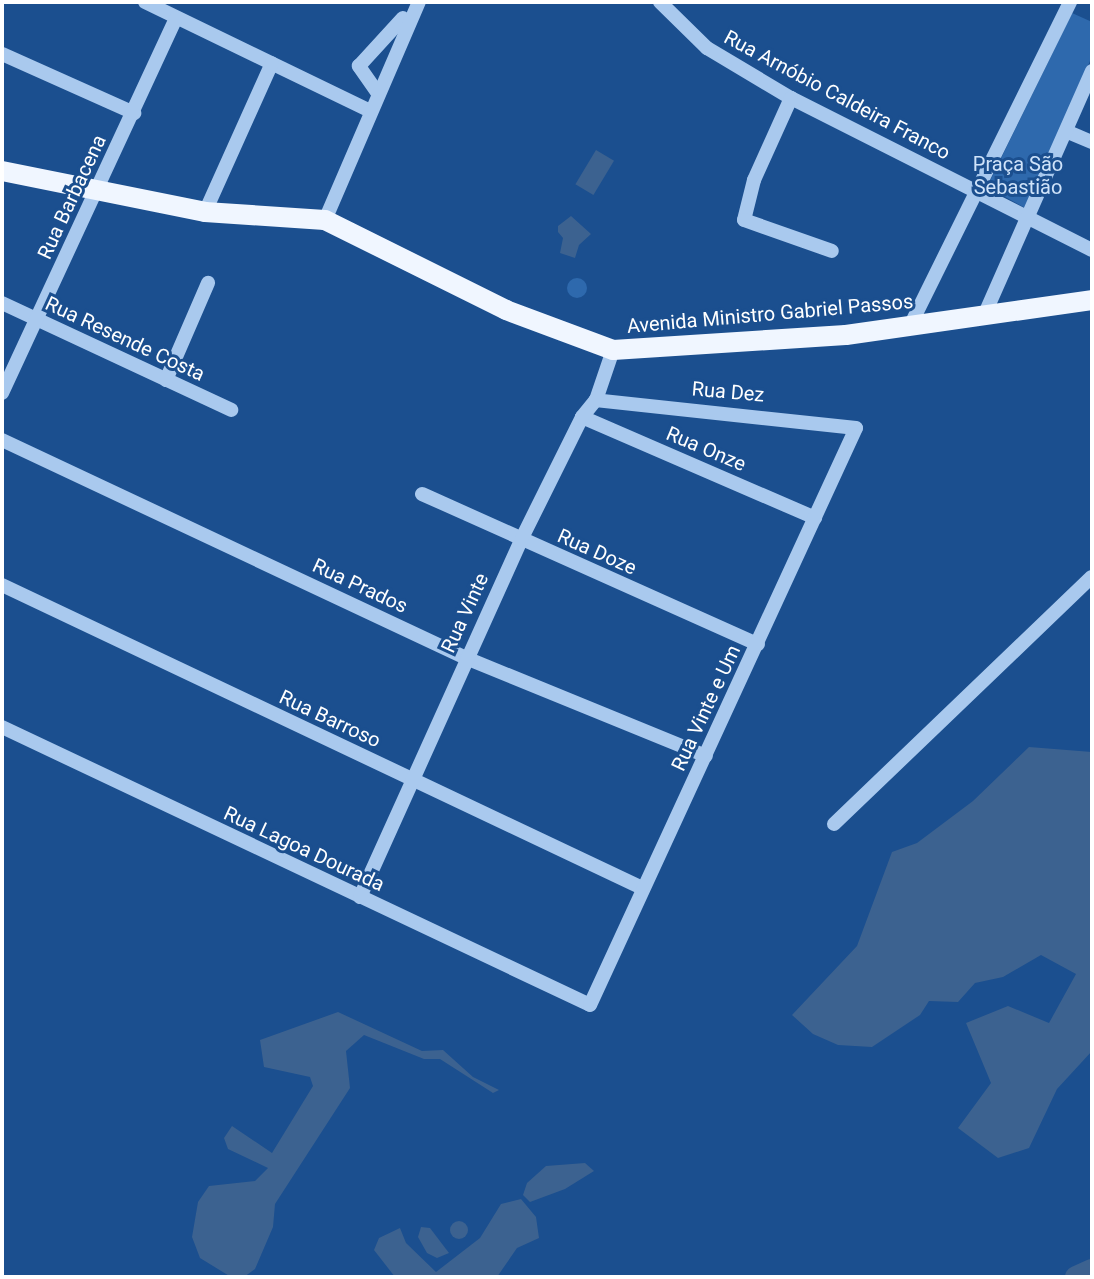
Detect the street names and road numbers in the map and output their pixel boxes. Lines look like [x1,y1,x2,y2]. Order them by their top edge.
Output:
street label: Rua Arnóbio Caldeira Franco [720,25,954,165]
street label: Rua Barbacena [33,131,111,263]
street label: Avenida Ministro Gabriel Passos [626,290,914,338]
street label: Rua Resende Costa [41,292,209,386]
street label: Rua Dez [691,377,765,407]
street label: Rua Onze [662,421,750,477]
street label: Rua Doze [554,524,640,580]
street label: Rua Prados [309,554,411,618]
street label: Rua Vinte [436,569,494,657]
street label: Rua Vinte e Um [666,641,746,775]
street label: Rua Barroso [276,685,384,753]
street label: Rua Lagoa Dourada [220,801,388,897]

